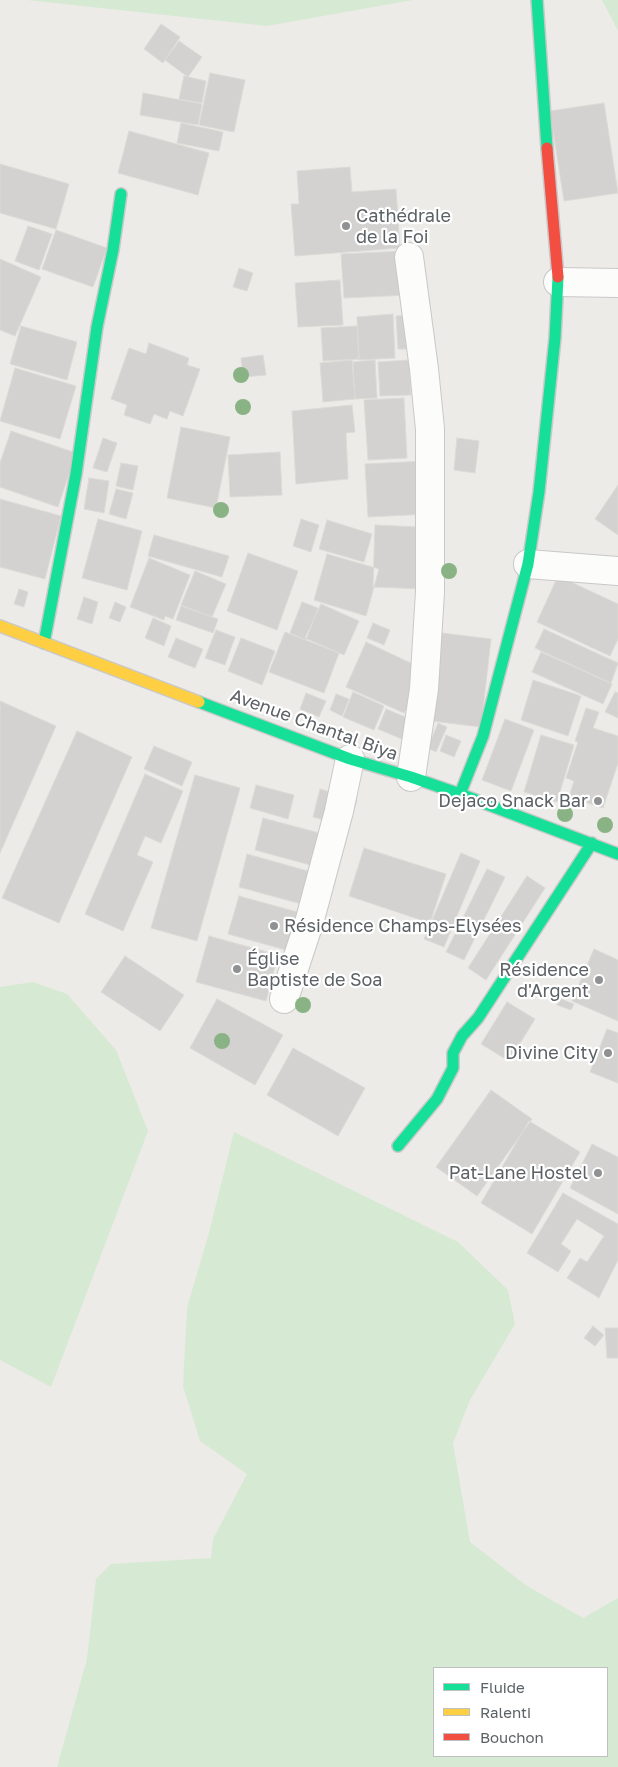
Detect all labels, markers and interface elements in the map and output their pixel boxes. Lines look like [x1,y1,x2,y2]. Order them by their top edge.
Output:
place label: Cathédrale de la Foi [356,205,451,248]
marker: Cathédrale de la Foi [340,220,352,232]
street label: Avenue Chantal Biya [227,685,401,765]
place label: Dejaco Snack Bar [438,790,588,812]
marker: Dejaco Snack Bar [592,795,604,807]
place label: Résidence Champs-Elysées [284,915,521,937]
marker: Résidence Champs-Elysées [268,920,280,932]
place label: Église Baptiste de Soa [247,948,383,991]
place label: Résidence d'Argent [499,959,589,1002]
marker: Église Baptiste de Soa [231,963,243,975]
marker: Résidence d'Argent [593,974,605,986]
place label: Divine City [505,1042,598,1064]
marker: Divine City [602,1047,614,1059]
place label: Pat-Lane Hostel [449,1162,588,1184]
marker: Pat-Lane Hostel [592,1167,604,1179]
legend [433,1667,608,1757]
text: Fluide [480,1678,525,1696]
text: Ralenti [480,1703,531,1721]
text: Bouchon [480,1728,544,1746]

